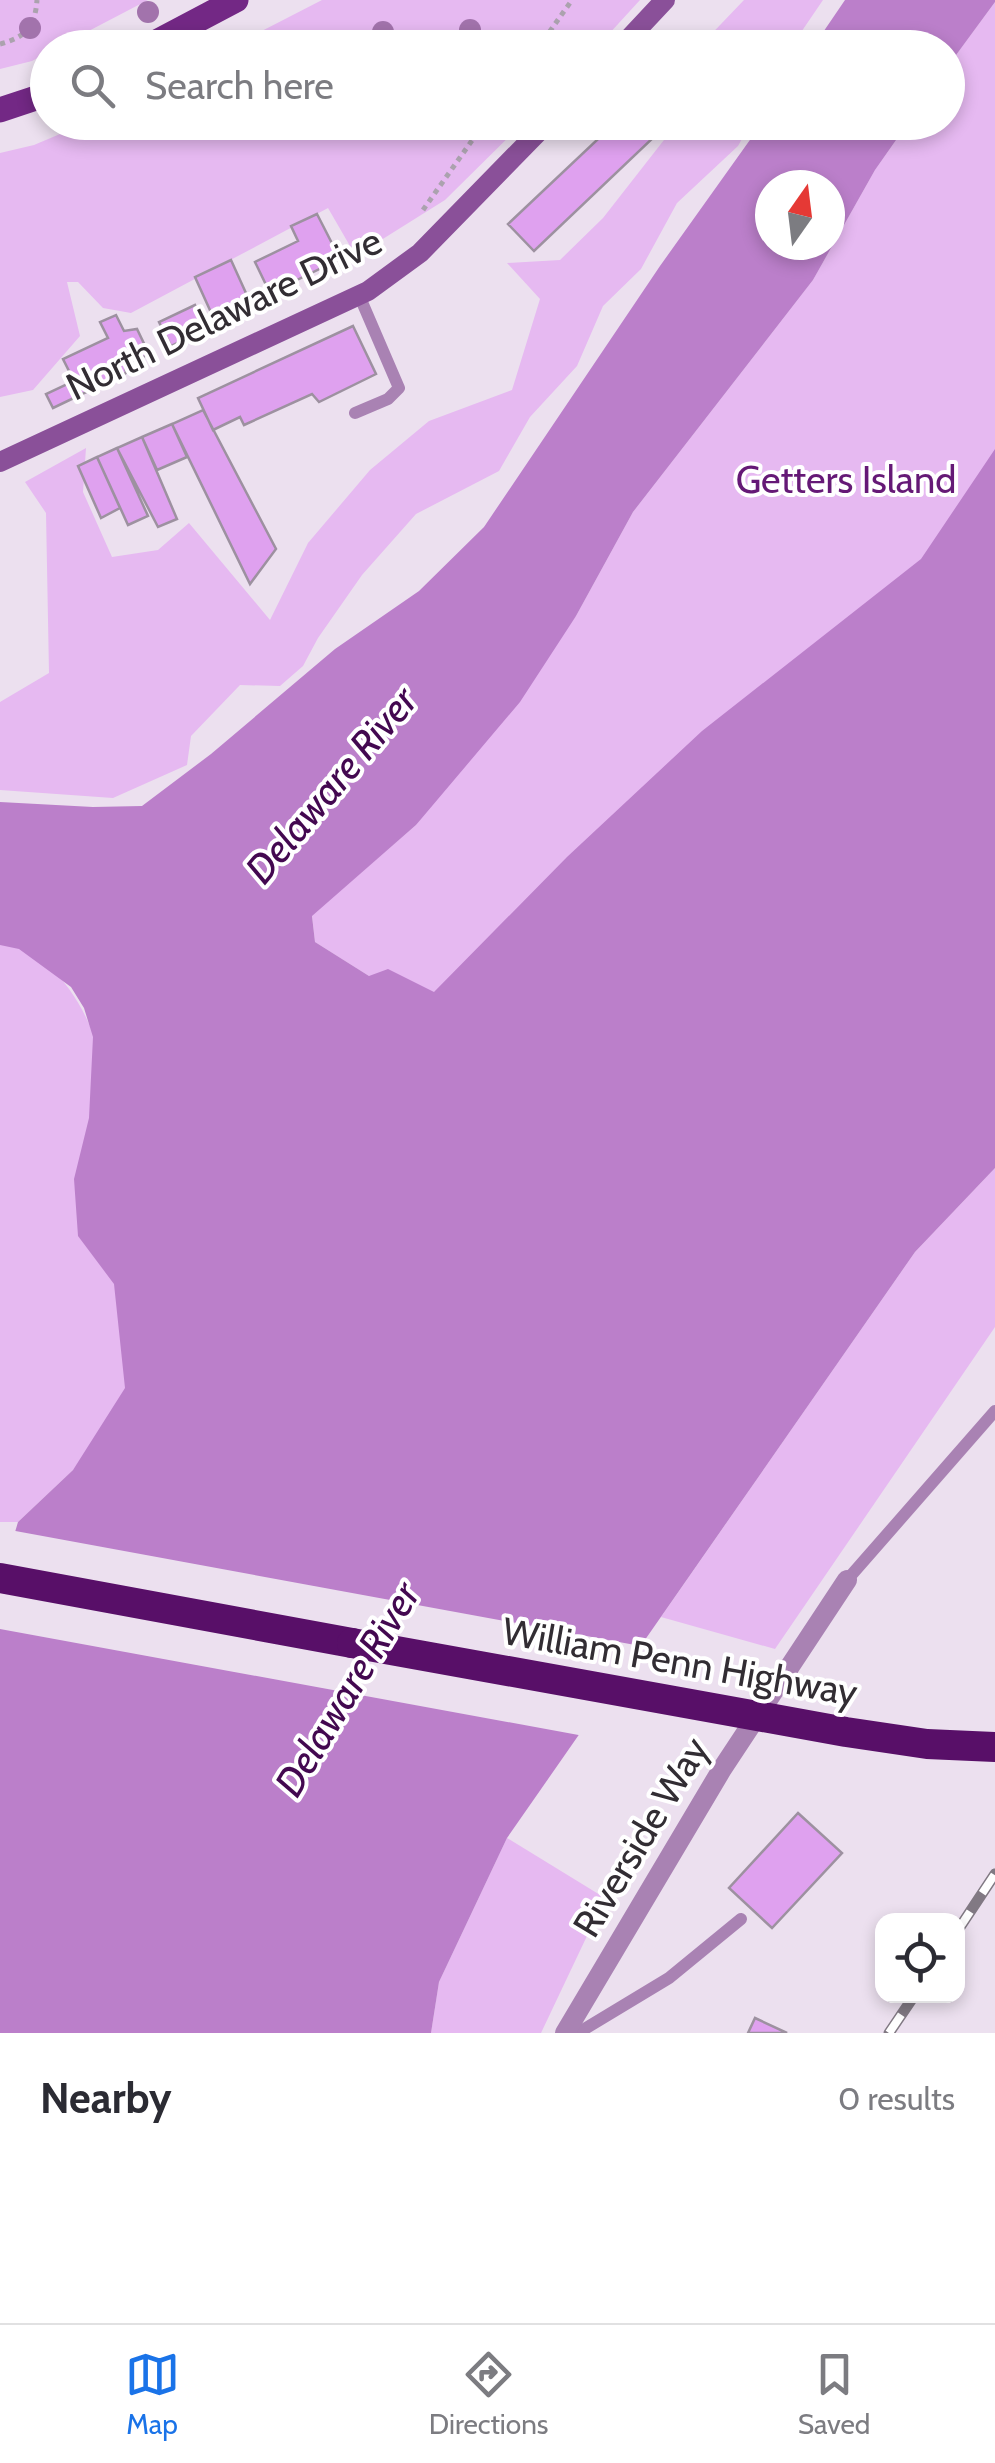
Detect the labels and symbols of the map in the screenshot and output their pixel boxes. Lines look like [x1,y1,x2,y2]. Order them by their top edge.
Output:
north arrow [755,170,845,260]
street label: North Delaware Drive [58,217,389,410]
park label: Getters Island [736,456,956,503]
water label: Delaware River [234,675,428,893]
water label: Delaware River [264,1571,431,1805]
street label: William Penn Highway [499,1607,861,1716]
street label: Riverside Way [563,1728,719,1945]

